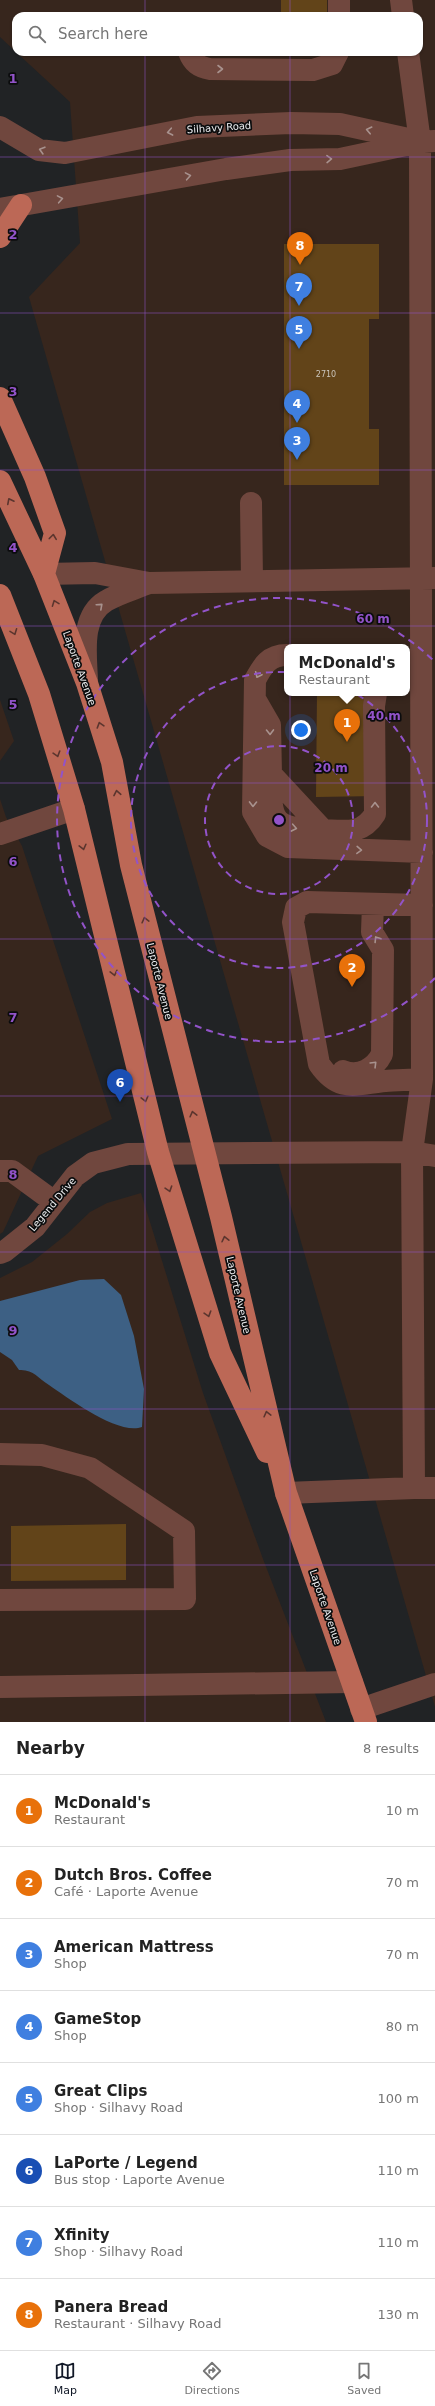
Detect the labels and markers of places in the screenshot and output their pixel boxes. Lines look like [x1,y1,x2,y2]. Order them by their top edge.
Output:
pin: 8 [287,232,313,265]
pin: 7 [286,273,312,306]
pin: 5 [286,316,312,349]
pin: 4 [284,390,310,423]
pin: 3 [284,427,310,460]
pin: 1 [334,709,360,742]
centre of rings [272,813,286,827]
pin: 2 [339,954,365,987]
pin: 6 [107,1069,133,1102]

